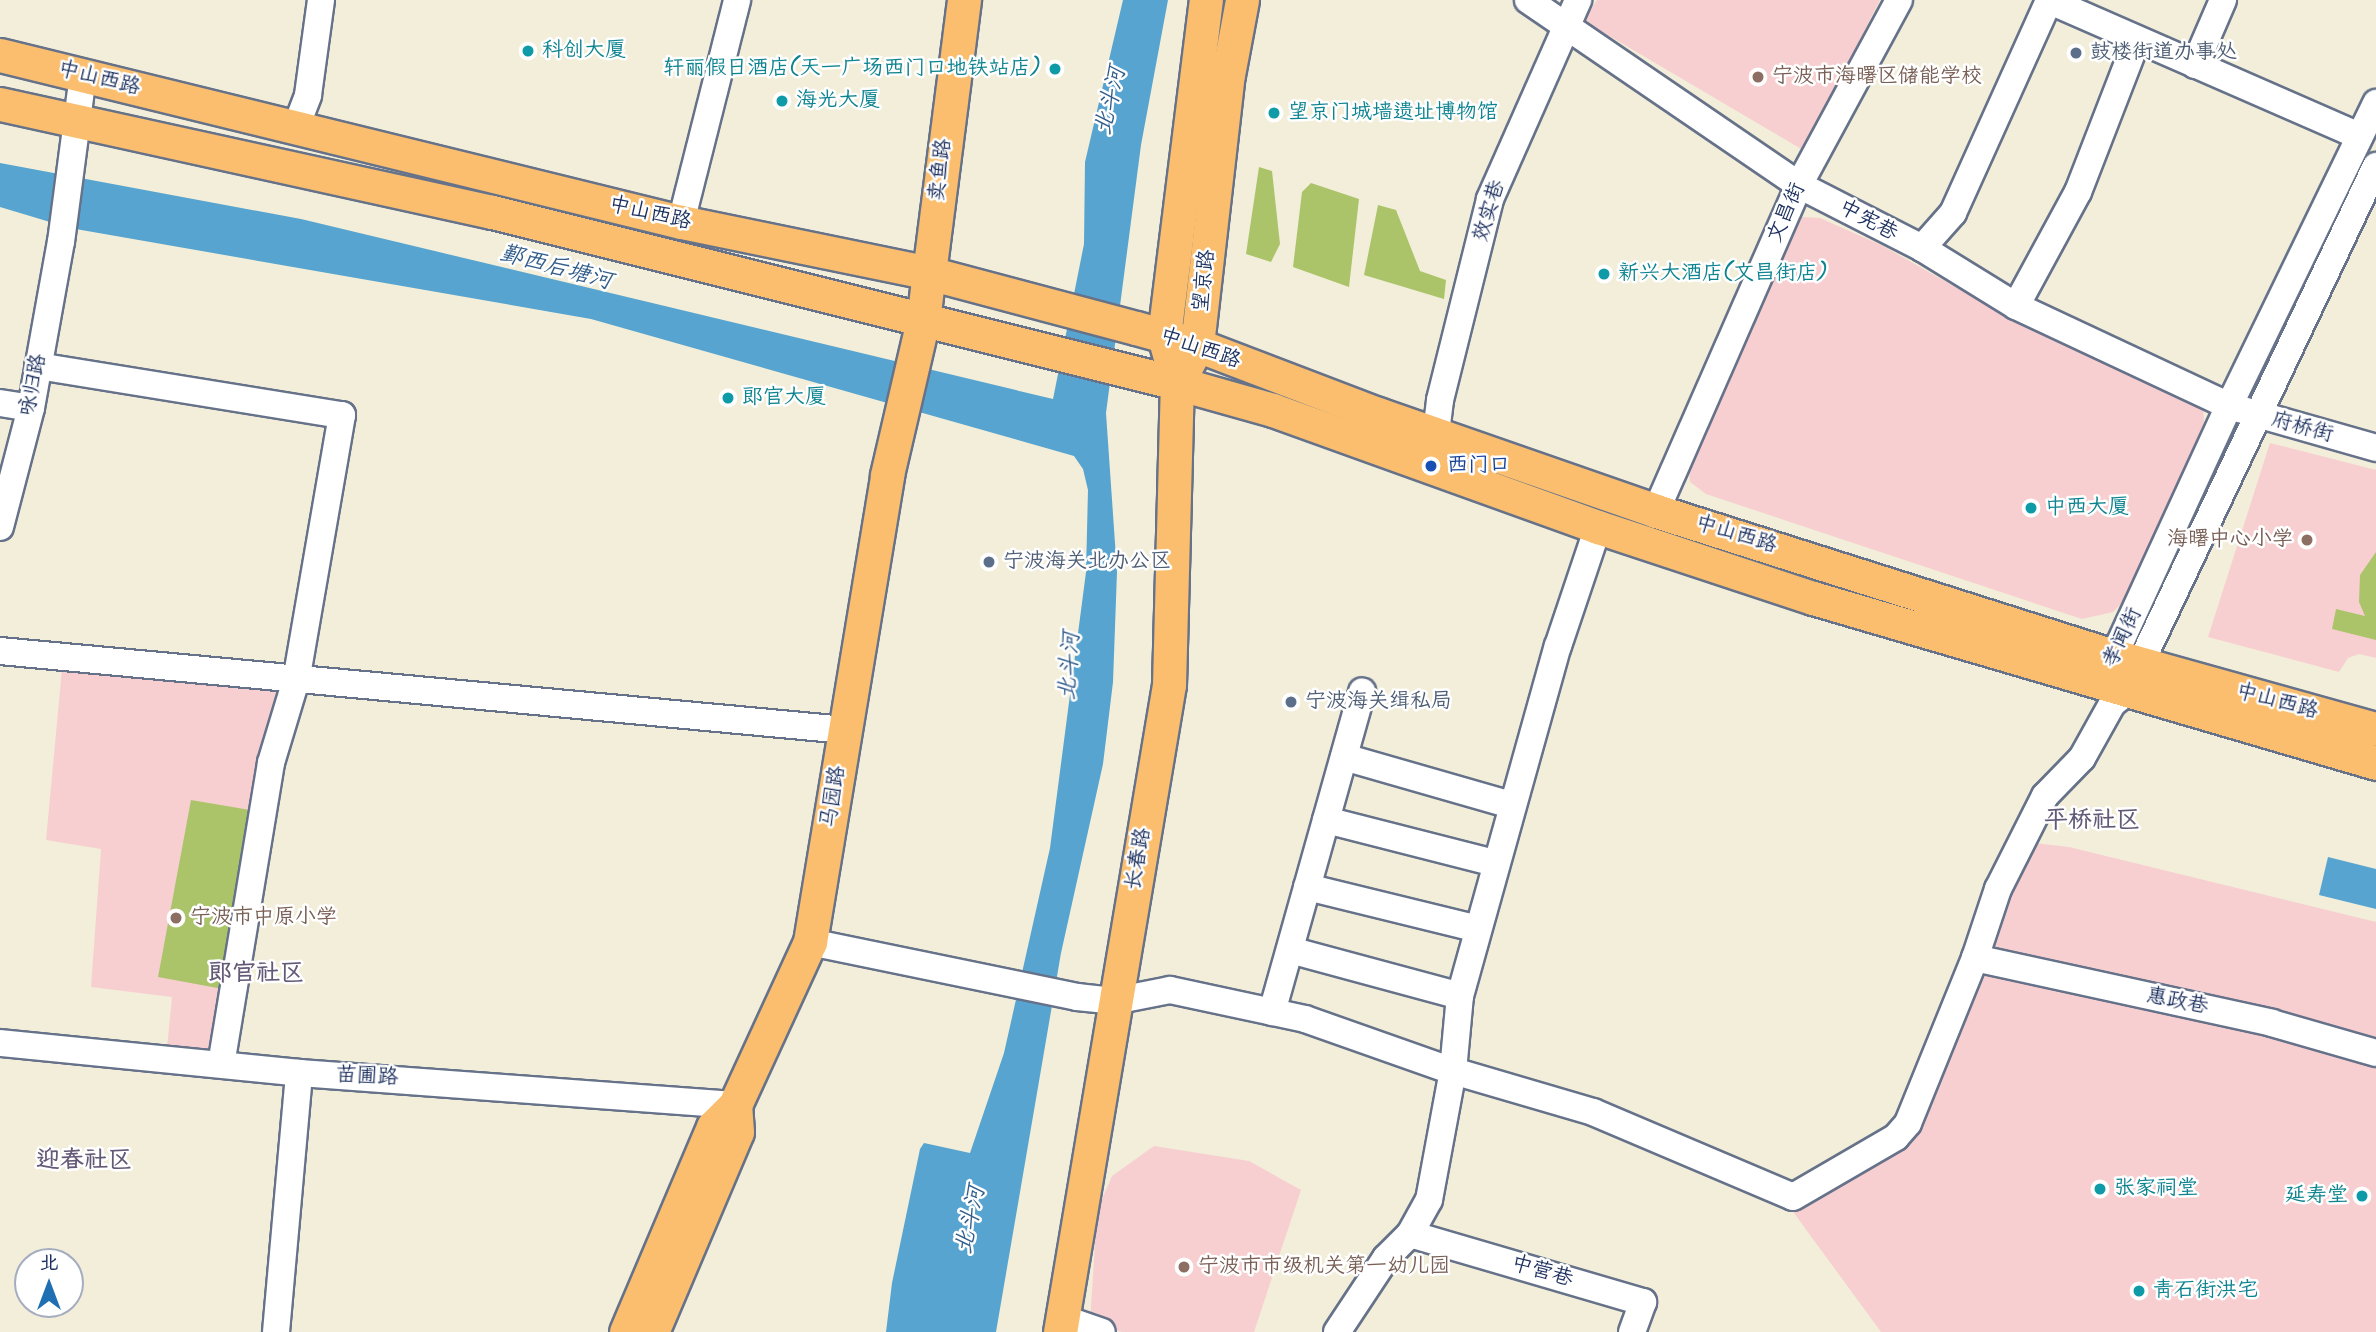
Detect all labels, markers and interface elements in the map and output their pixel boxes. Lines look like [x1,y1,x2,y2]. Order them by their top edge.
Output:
place label: 科创大厦 [542,38,626,64]
place label: 鼓楼街道办事处 [2090,40,2237,66]
marker: 科创大厦 [520,43,536,59]
marker: 鼓楼街道办事处 [2068,45,2084,61]
place label: 轩丽假日酒店(天一广场西门口地铁站店) [663,56,1041,82]
street label: 中山西路 [55,57,143,101]
marker: 轩丽假日酒店(天一广场西门口地铁站店) [1047,61,1063,77]
water label: 北斗河 [1090,64,1132,138]
place label: 宁波市海曙区储能学校 [1772,64,1982,90]
marker: 宁波市海曙区储能学校 [1750,69,1766,85]
place label: 海光大厦 [796,88,880,114]
marker: 海光大厦 [774,93,790,109]
place label: 望京门城墙遗址博物馆 [1288,100,1498,126]
marker: 望京门城墙遗址博物馆 [1266,105,1282,121]
street label: 卖鱼路 [925,137,957,203]
street label: 效实巷 [1469,177,1511,245]
street label: 文昌街 [1763,179,1811,247]
street label: 中山西路 [606,192,694,236]
street label: 中宪巷 [1834,195,1902,247]
water label: 鄞西后塘河 [497,240,615,296]
street label: 望京路 [1189,248,1221,314]
place label: 新兴大酒店(文昌街店) [1618,261,1828,287]
marker: 新兴大酒店(文昌街店) [1596,266,1612,282]
street label: 中山西路 [1156,323,1244,375]
street label: 咏归路 [16,352,52,418]
place label: 郎官大厦 [742,385,826,411]
marker: 郎官大厦 [720,390,736,406]
street label: 府桥街 [2268,408,2336,448]
place label: 西门口 [1447,453,1510,479]
marker: 西门口 [1421,456,1441,476]
place label: 中西大厦 [2045,495,2129,521]
marker: 中西大厦 [2023,500,2039,516]
street label: 中山西路 [1692,511,1780,559]
place label: 海曙中心小学 [2167,527,2293,553]
marker: 海曙中心小学 [2299,532,2315,548]
place label: 宁波海关北办公区 [1003,549,1171,575]
marker: 宁波海关北办公区 [981,554,997,570]
street label: 孝闻街 [2098,604,2148,672]
water label: 北斗河 [1054,631,1086,701]
street label: 中山西路 [2233,679,2321,725]
place label: 宁波海关缉私局 [1305,689,1452,715]
marker: 宁波海关缉私局 [1283,694,1299,710]
street label: 马园路 [817,764,851,830]
district label: 平桥社区 [2044,807,2140,835]
street label: 长春路 [1121,826,1157,892]
place label: 宁波市中原小学 [190,905,337,931]
marker: 宁波市中原小学 [168,910,184,926]
district label: 郎官社区 [208,960,304,988]
street label: 惠政巷 [2144,984,2210,1020]
street label: 苗圃路 [335,1063,399,1091]
district label: 迎春社区 [36,1147,132,1175]
place label: 张家祠堂 [2114,1176,2198,1202]
marker: 张家祠堂 [2092,1181,2108,1197]
water label: 北斗河 [950,1183,992,1257]
place label: 延寿堂 [2285,1183,2348,1209]
marker: 延寿堂 [2354,1188,2370,1204]
north arrow [14,1248,84,1318]
text: 北 [39,1249,59,1279]
street label: 中营巷 [1508,1251,1576,1293]
place label: 宁波市市级机关第一幼儿园 [1198,1254,1450,1280]
marker: 宁波市市级机关第一幼儿园 [1176,1259,1192,1275]
place label: 青石街洪宅 [2153,1278,2258,1304]
marker: 青石街洪宅 [2131,1283,2147,1299]

